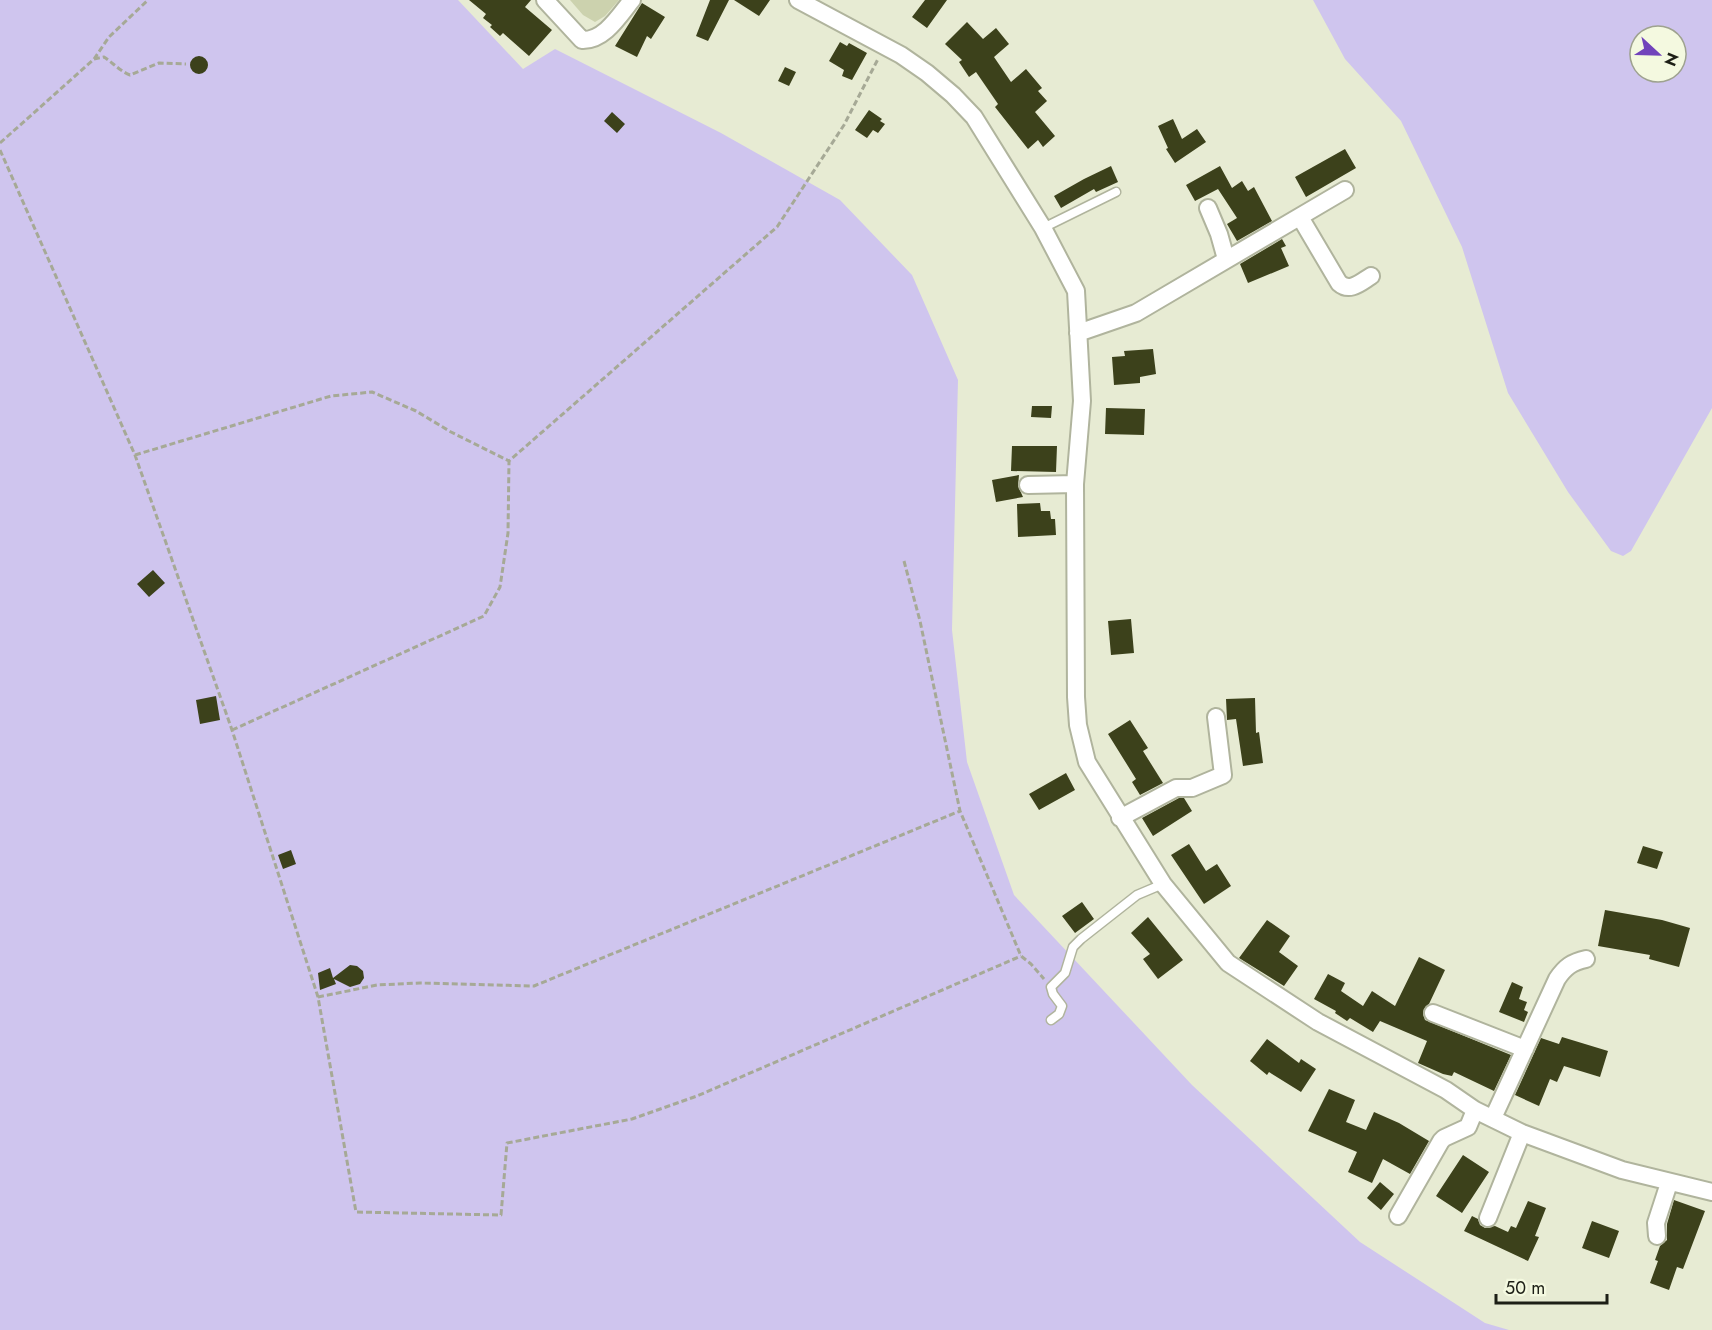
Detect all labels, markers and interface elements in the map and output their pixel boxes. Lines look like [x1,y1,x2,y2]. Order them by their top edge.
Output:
north arrow [1628,24,1688,84]
text: N [1658,49,1684,70]
scale bar [1496,1267,1607,1305]
text: 50 m [1505,1275,1545,1301]

